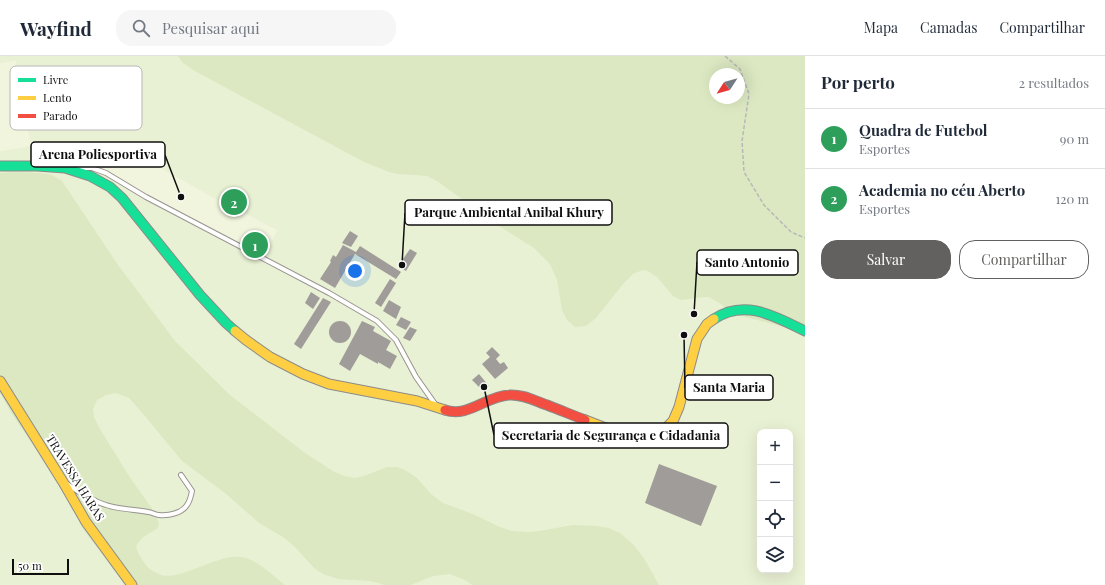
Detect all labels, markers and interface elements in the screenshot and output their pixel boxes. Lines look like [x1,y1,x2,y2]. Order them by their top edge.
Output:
search box [116,10,396,46]
text: Wayfind [20,15,92,41]
icon: search [130,17,152,39]
text: Pesquisar aqui [162,18,260,38]
text: Mapa [864,18,898,37]
text: Camadas [920,18,977,37]
text: Compartilhar [999,18,1085,37]
legend [10,66,142,130]
north arrow [709,68,745,104]
text: Por perto [821,71,895,93]
text: Livre [43,72,69,87]
text: 2 resultados [1019,74,1089,91]
text: Lento [43,90,72,105]
text: Parado [43,108,78,123]
text: Quadra de Futebol [859,120,988,140]
text: 1 [832,130,836,147]
text: 90 m [1060,130,1089,147]
text: Esportes [859,140,910,157]
callout: Arena Poliesportiva [31,142,165,167]
text: Arena Poliesportiva [38,145,157,162]
text: Academia no céu Aberto [859,180,1025,200]
pin: 2 [221,187,247,217]
text: 2 [831,190,837,207]
text: 120 m [1055,190,1089,207]
callout: Parque Ambiental Anibal Khury [405,200,612,225]
text: Esportes [859,200,910,217]
text: Parque Ambiental Anibal Khury [414,203,604,220]
pin: 1 [242,230,268,260]
button: Salvar [821,240,951,279]
button: Compartilhar [959,240,1089,279]
callout: Santo Antonio [697,250,798,275]
text: Santo Antonio [705,253,789,270]
your location [345,261,365,281]
callout: Santa Maria [685,375,773,400]
text: Santa Maria [693,378,765,395]
callout: Secretaria de Segurança e Cidadania [494,423,728,448]
text: Secretaria de Segurança e Cidadania [502,426,720,443]
map controls [757,429,793,573]
button: + [757,429,793,465]
street label: TRAVESSA HARAS [43,431,109,524]
button: − [757,465,793,501]
button: locate [757,501,793,537]
button: layers [757,537,793,573]
scale bar [12,557,69,576]
text: 50 m [18,558,42,573]

